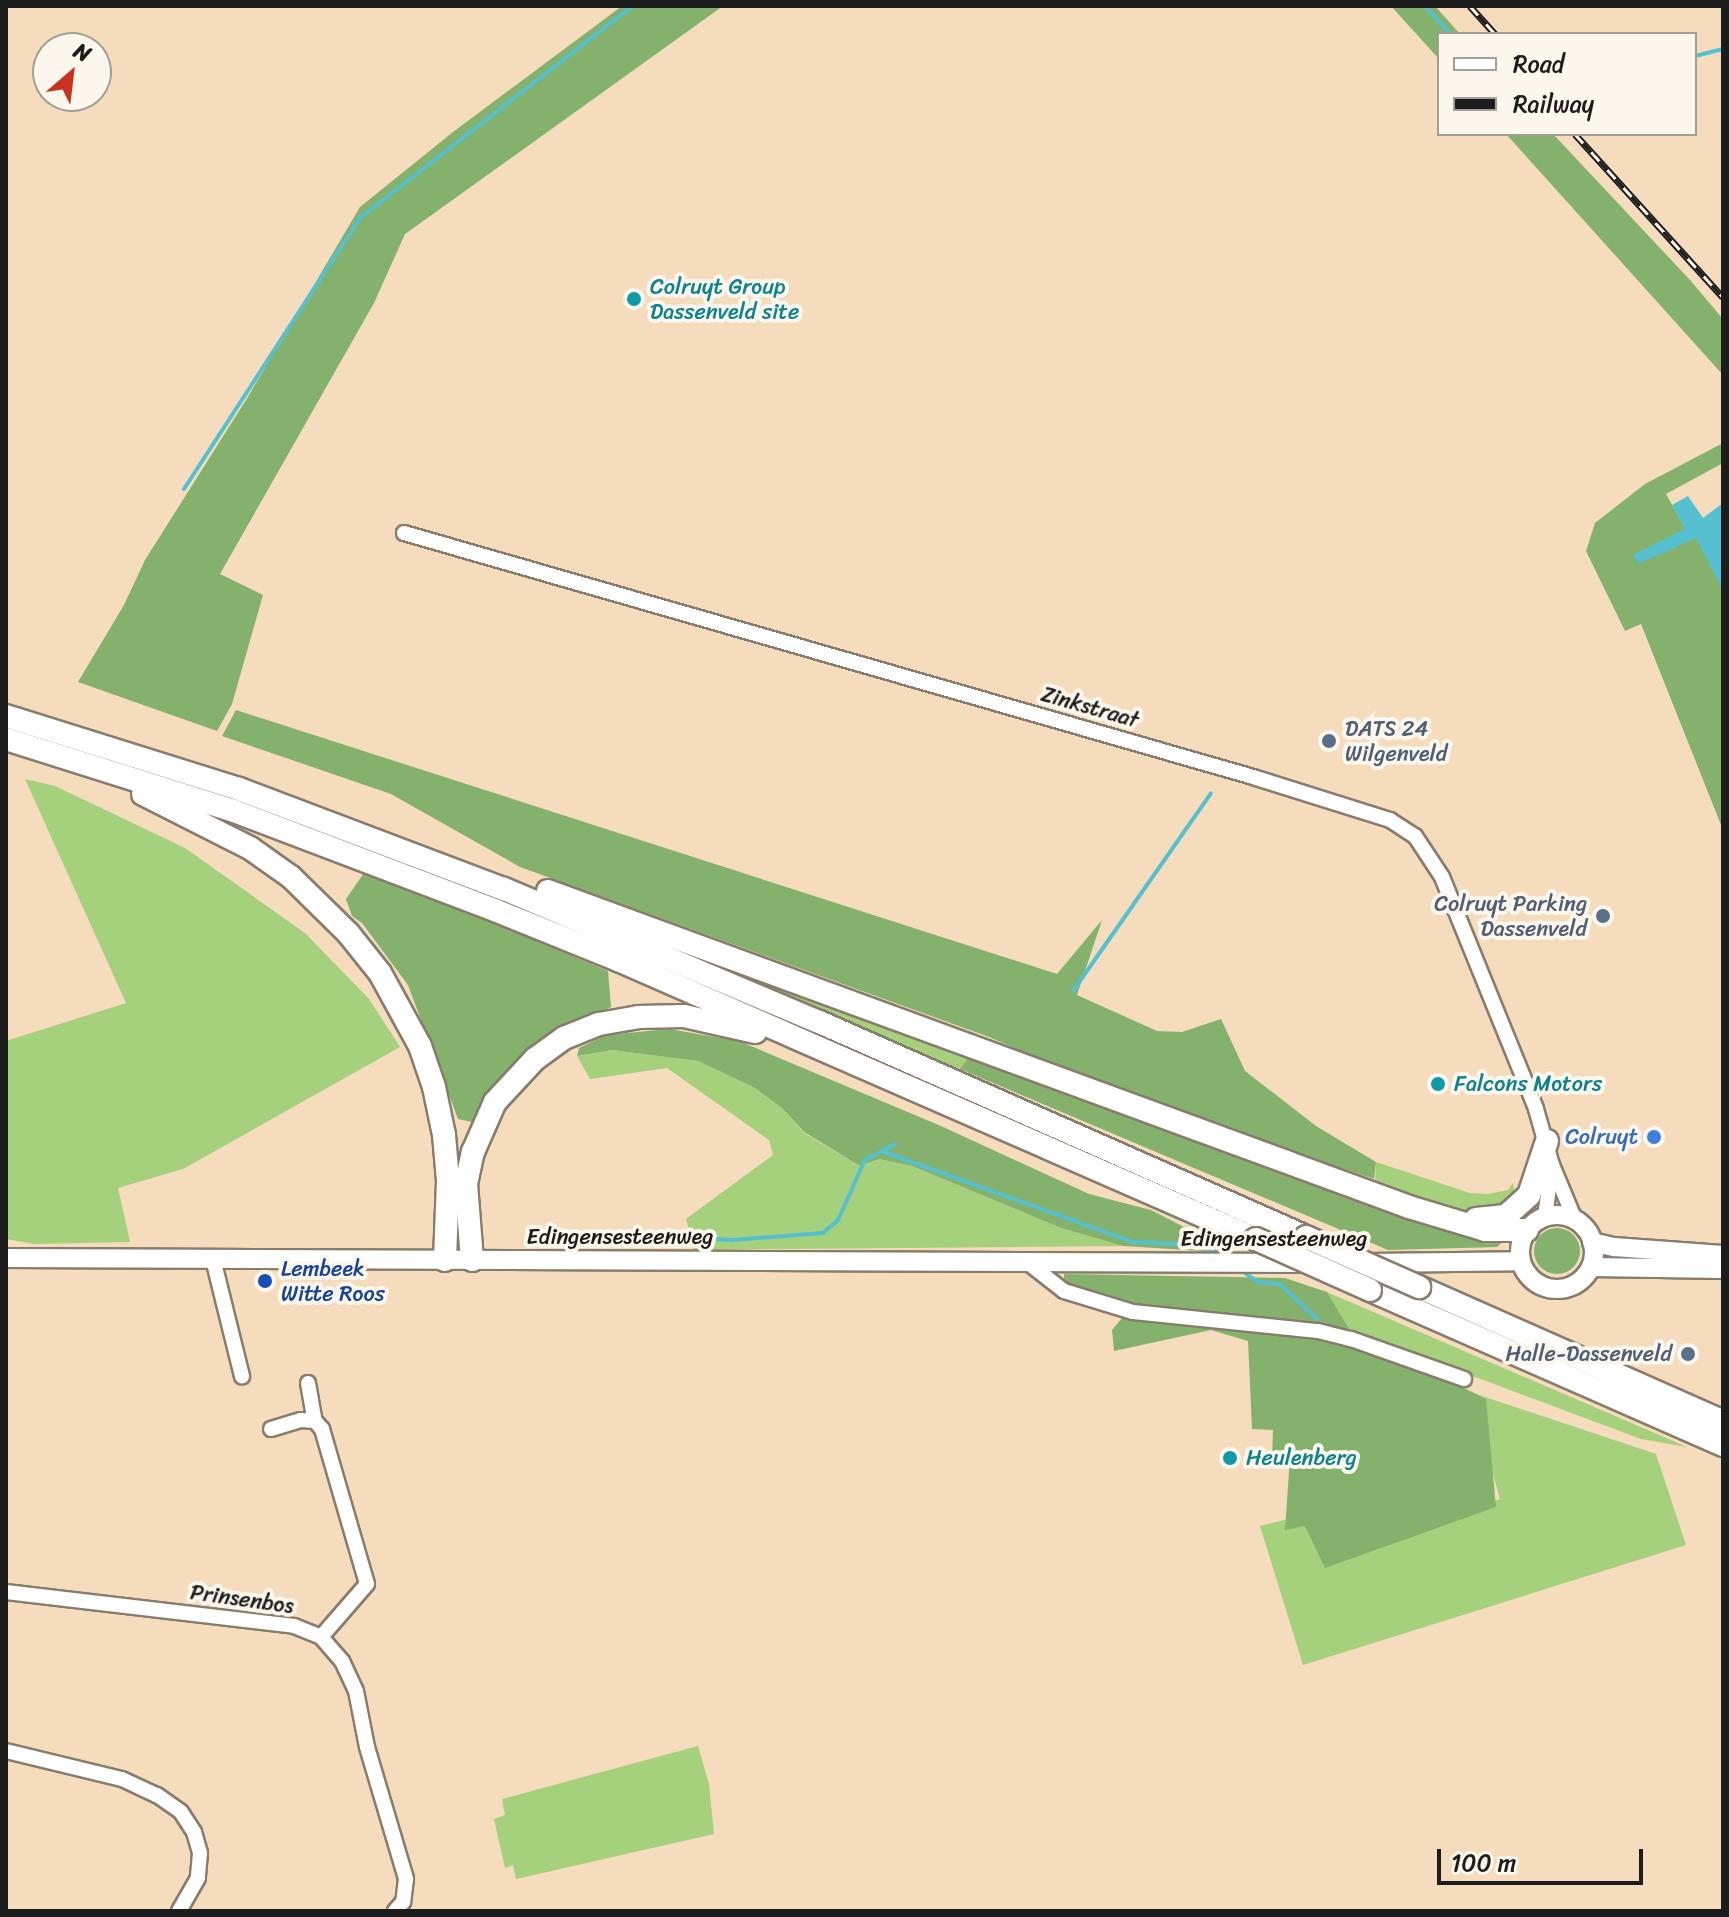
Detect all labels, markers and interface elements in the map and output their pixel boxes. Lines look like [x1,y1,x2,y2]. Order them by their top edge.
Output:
text: N [67,31,98,73]
north arrow [32,32,112,112]
legend [1437,32,1697,136]
text: Road [1513,43,1564,85]
text: Railway [1513,83,1594,125]
place label: Colruyt Group Dassenveld site [650,273,799,324]
marker: Colruyt Group Dassenveld site [625,290,643,308]
street label: Zinkstraat [1038,681,1142,733]
place label: DATS 24 Wilgenveld [1345,715,1447,766]
marker: DATS 24 Wilgenveld [1320,732,1338,750]
place label: Colruyt Parking Dassenveld [1434,890,1587,942]
marker: Colruyt Parking Dassenveld [1594,907,1612,925]
place label: Falcons Motors [1454,1071,1601,1097]
marker: Falcons Motors [1429,1075,1447,1093]
place label: Colruyt [1565,1124,1638,1150]
marker: Colruyt [1645,1128,1663,1146]
street label: Edingensesteenweg [527,1224,713,1250]
street label: Edingensesteenweg [1181,1226,1367,1252]
place label: Lembeek Witte Roos [281,1255,385,1306]
marker: Lembeek Witte Roos [256,1272,274,1290]
place label: Halle-Dassenveld [1505,1341,1672,1367]
marker: Halle-Dassenveld [1679,1345,1697,1363]
place label: Heulenberg [1246,1445,1357,1471]
marker: Heulenberg [1221,1449,1239,1467]
street label: Prinsenbos [189,1579,295,1619]
scale bar [1441,1833,1647,1883]
text: 100 m [1451,1842,1516,1884]

